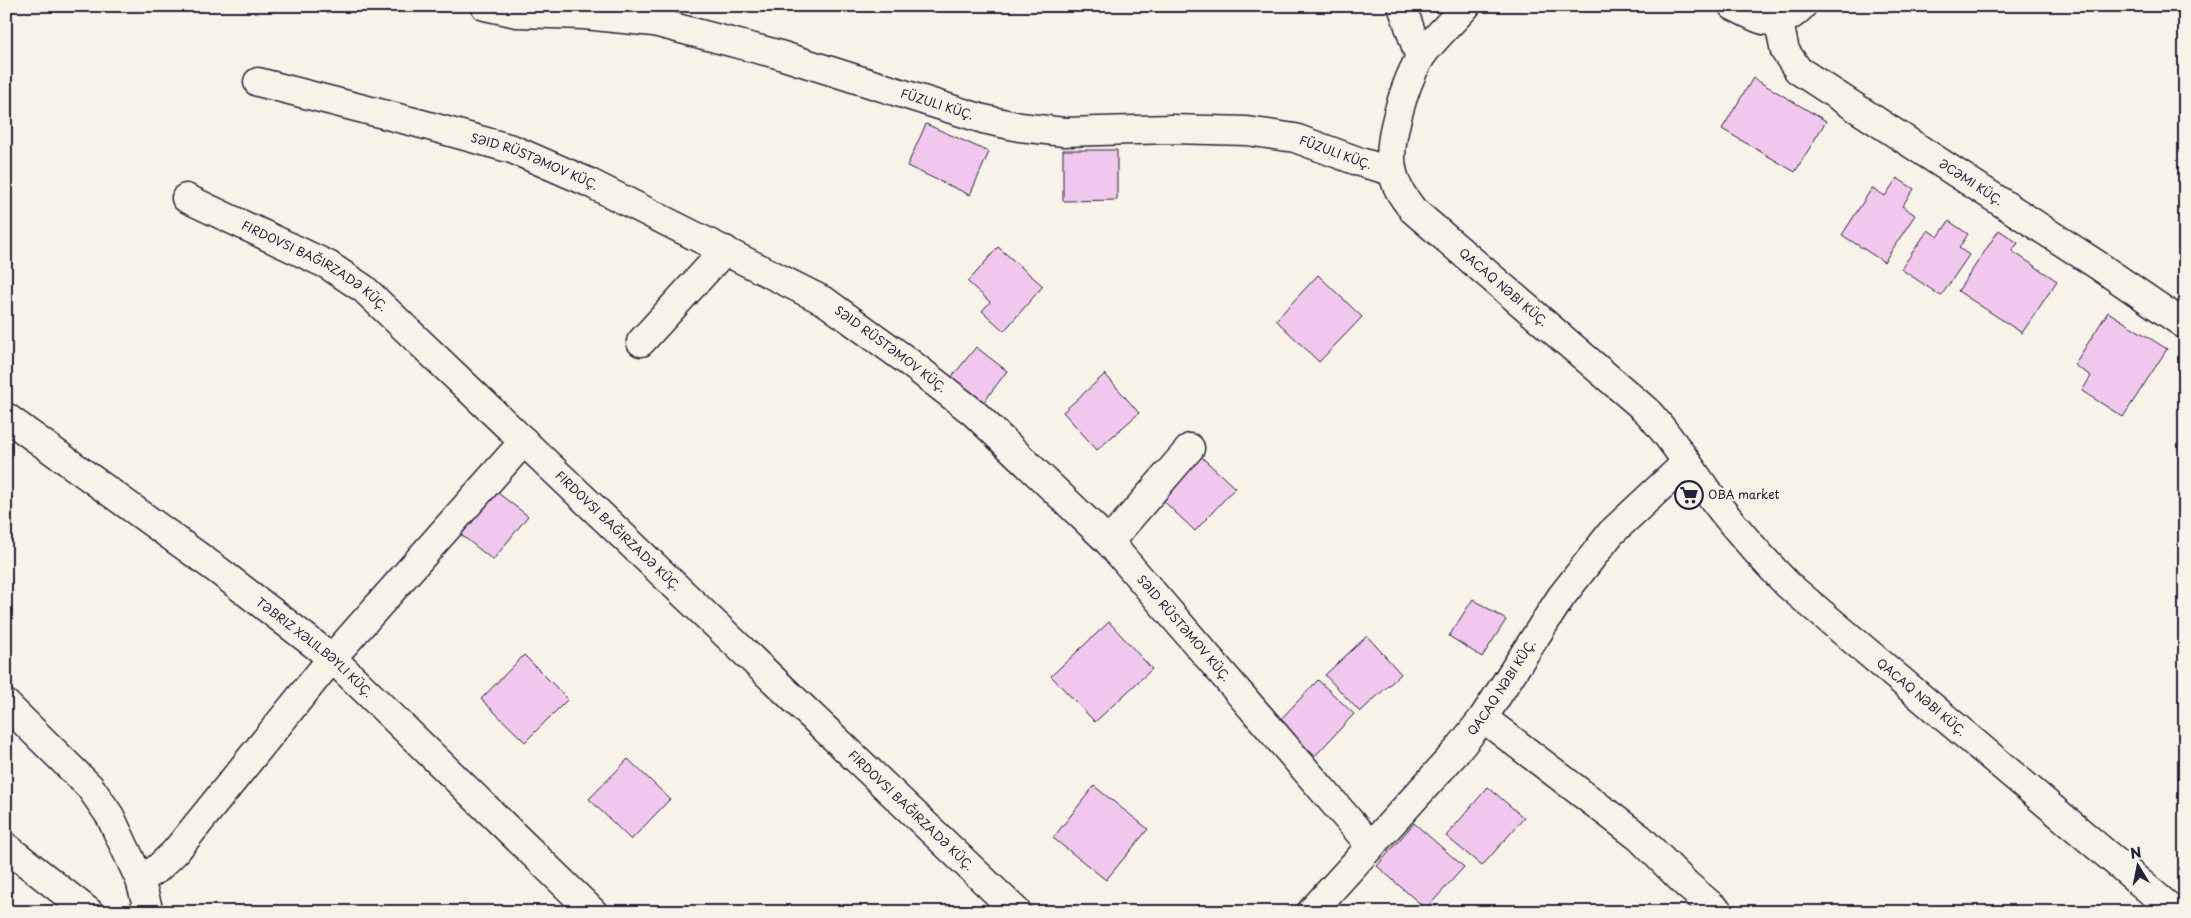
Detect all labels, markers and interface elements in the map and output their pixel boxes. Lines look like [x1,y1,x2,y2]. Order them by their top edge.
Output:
street label: FÜZULI KÜÇ. [899,84,976,123]
street label: SƏID RÜSTƏMOV KÜÇ. [469,128,602,194]
street label: FÜZULI KÜÇ. [1297,130,1374,173]
street label: ƏCƏMI KÜÇ. [1936,154,2007,209]
street label: FIRDOVSI BAĞIRZADƏ KÜÇ. [239,216,392,315]
street label: QACAQ NƏBI KÜÇ. [1455,243,1552,330]
street label: SƏID RÜSTƏMOV KÜÇ. [831,301,951,396]
street label: FIRDOVSI BAĞIRZADƏ KÜÇ. [552,466,685,595]
supermarket icon: OBA market [1674,480,1704,510]
place label: OBA market [1708,485,1780,503]
street label: SƏID RÜSTƏMOV KÜÇ. [1133,571,1235,685]
street label: TƏBRIZ XƏLILBƏYLI KÜÇ. [252,593,377,701]
street label: QACAQ NƏBI KÜÇ. [1462,635,1539,739]
street label: QACAQ NƏBI KÜÇ. [1873,654,1970,740]
street label: FIRDOVSI BAĞIRZADƏ KÜÇ. [845,746,978,874]
north arrow [2114,840,2164,890]
text: N [2128,841,2143,864]

